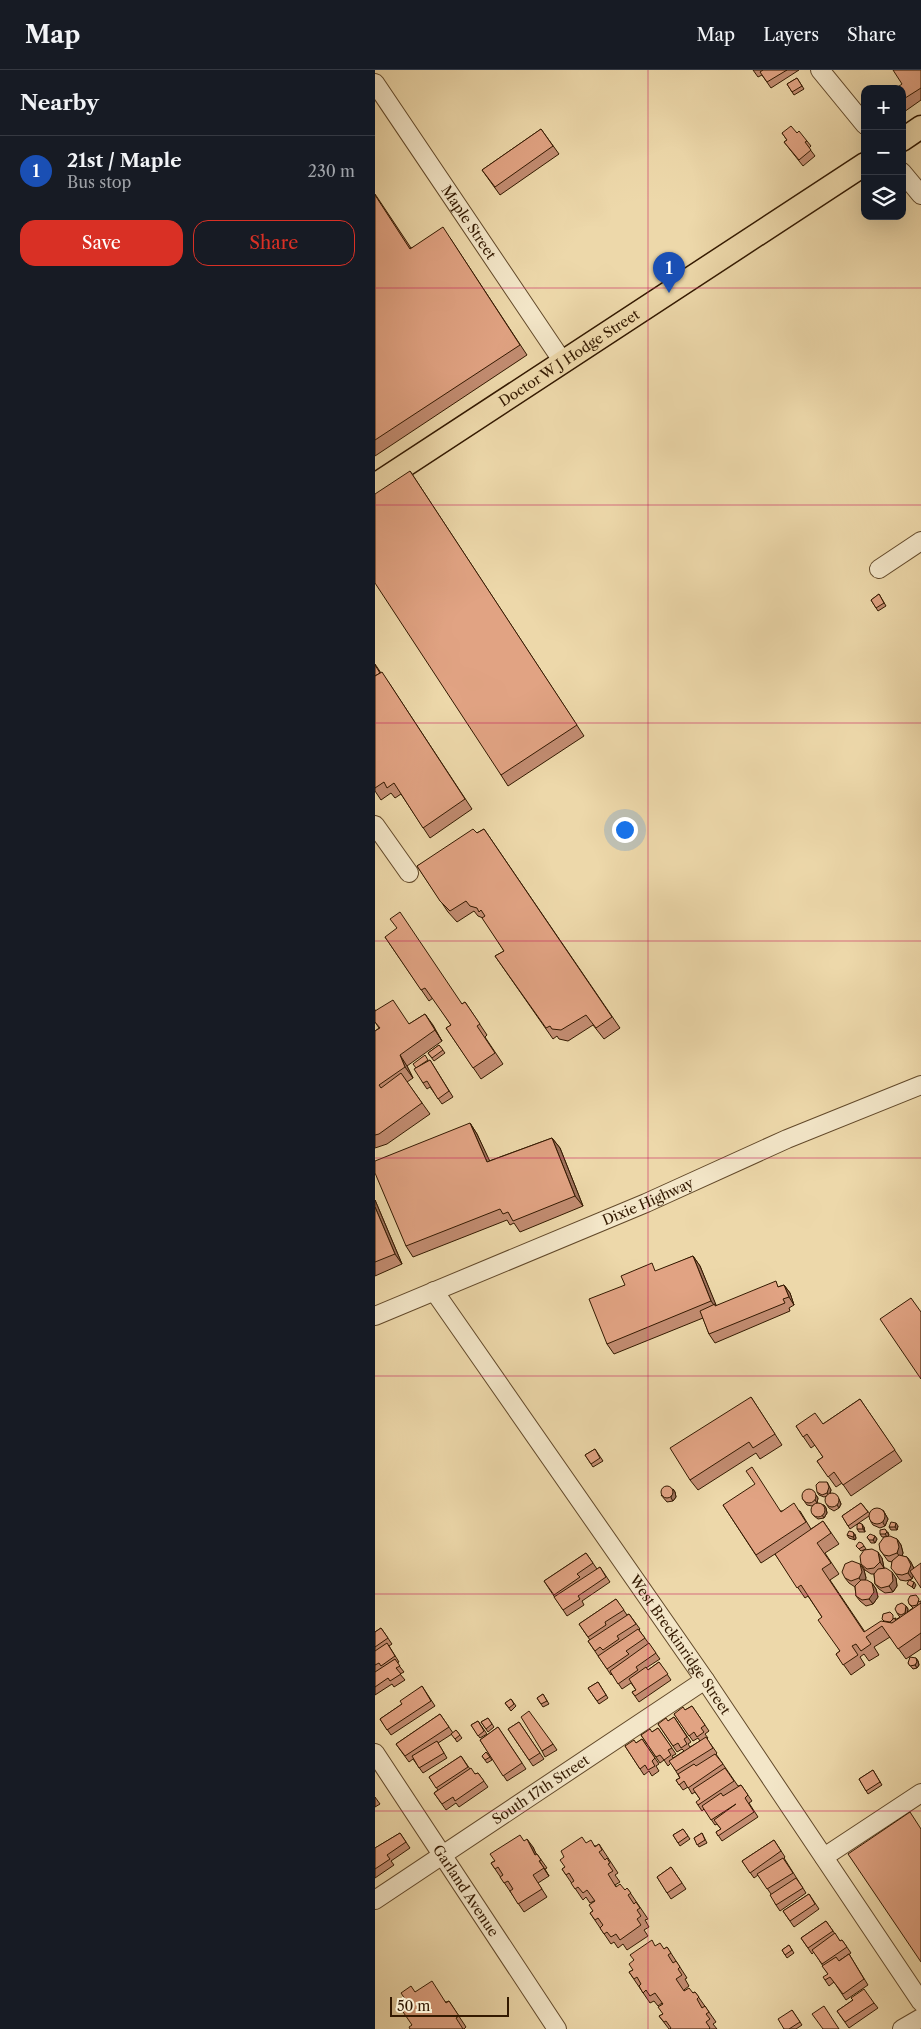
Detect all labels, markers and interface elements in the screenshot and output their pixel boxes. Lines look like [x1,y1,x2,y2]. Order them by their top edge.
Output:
text: Map [25,20,80,49]
text: Map [697,24,735,46]
text: Layers [763,24,819,46]
text: Share [847,24,896,46]
map controls [861,85,906,220]
button: + [861,85,906,130]
text: Nearby [20,90,99,115]
button: − [861,130,906,175]
text: 21st / Maple [67,149,182,172]
text: 1 [32,161,40,181]
text: 230 m [308,161,355,181]
text: Bus stop [67,172,131,192]
button: layers [861,175,906,220]
street label: Maple Street [438,182,500,263]
button: Save [20,220,183,266]
button: Share [193,220,355,266]
pin: 1 [653,252,685,293]
street label: Doctor W J Hodge Street [495,305,643,410]
your location [612,817,638,843]
street label: Dixie Highway [600,1174,697,1229]
street label: West Breckinridge Street [625,1571,735,1718]
street label: South 17th Street [489,1751,593,1828]
street label: Garland Avenue [429,1841,503,1940]
scale bar [390,1994,509,2017]
text: 50 m [397,1997,430,2015]

